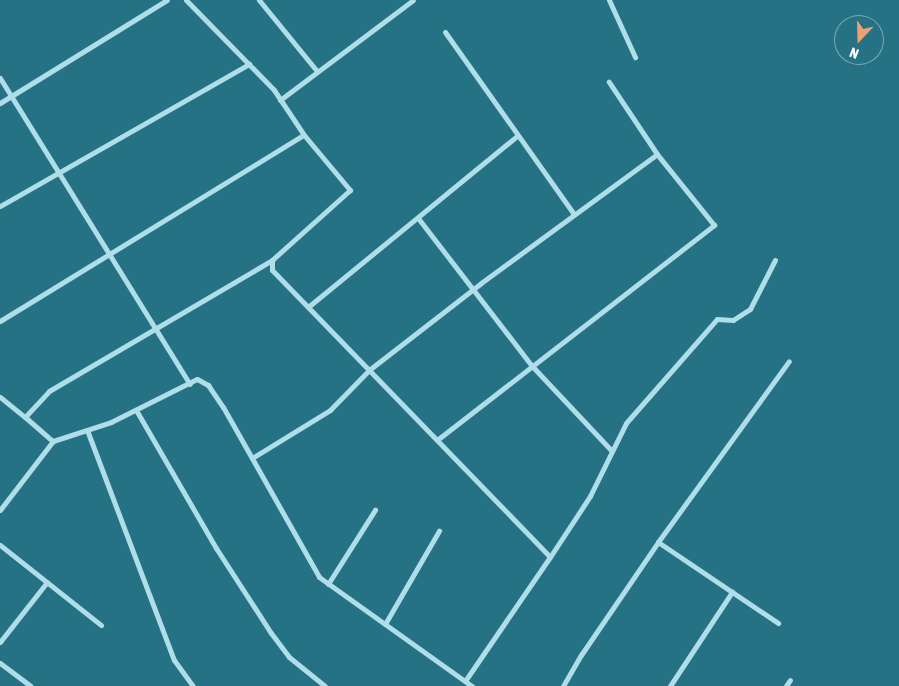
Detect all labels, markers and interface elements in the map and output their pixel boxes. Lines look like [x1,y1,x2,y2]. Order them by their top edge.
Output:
north arrow [834,15,884,65]
text: N [847,44,861,62]

